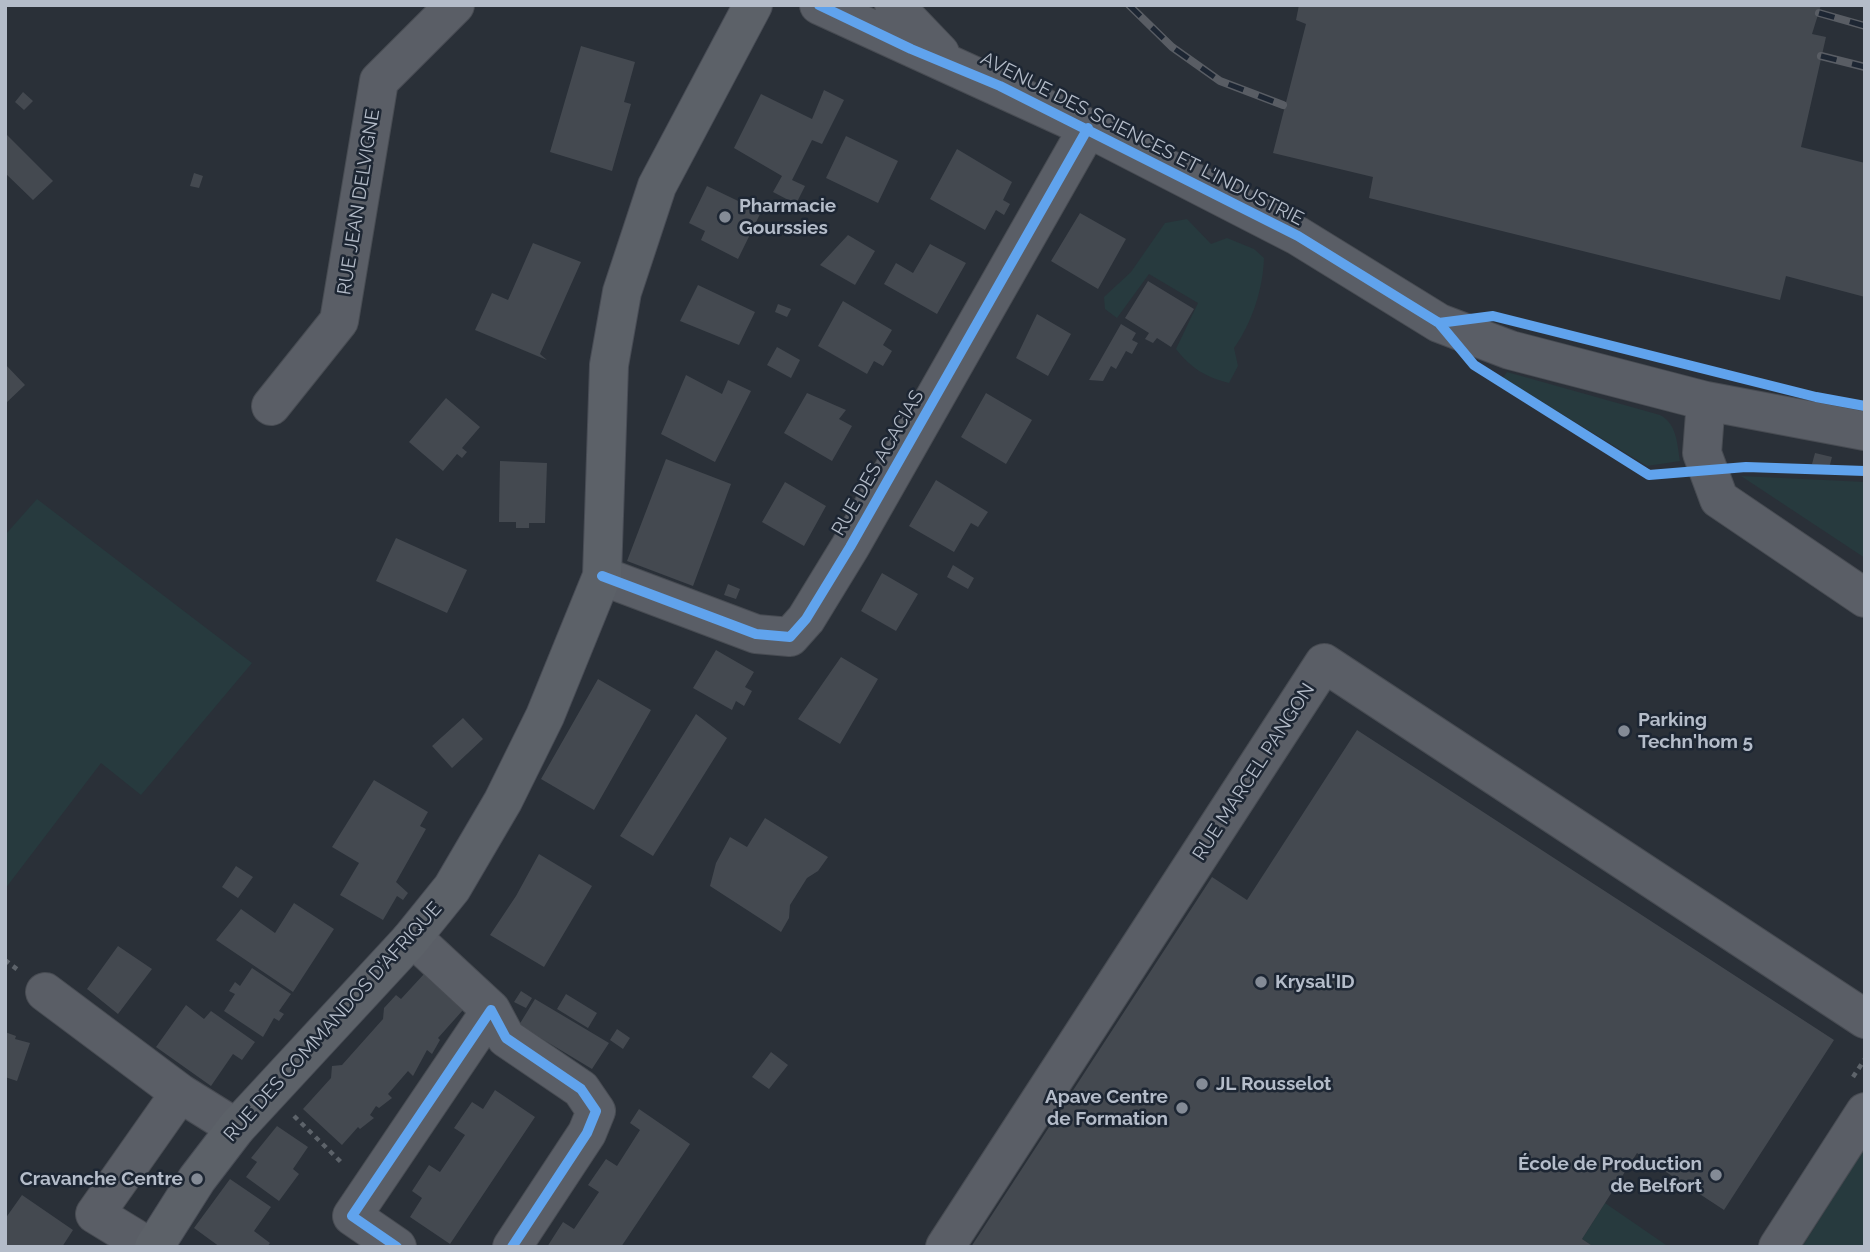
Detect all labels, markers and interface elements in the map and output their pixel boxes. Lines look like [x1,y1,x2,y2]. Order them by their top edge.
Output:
street label: AVENUE DES SCIENCES ET L'INDUSTRIE [977,47,1307,231]
street label: RUE JEAN DELVIGNE [333,107,385,297]
place label: Pharmacie Gourssies [739,195,836,239]
marker: Pharmacie Gourssies [717,209,733,225]
street label: RUE DES ACACIAS [827,386,929,540]
street label: RUE MARCEL PANGON [1188,679,1320,865]
place label: Parking Techn'hom 5 [1638,709,1753,753]
marker: Parking Techn'hom 5 [1616,723,1632,739]
street label: RUE DES COMMANDOS D'AFRIQUE [219,898,447,1146]
place label: Krysal'ID [1275,971,1355,993]
marker: Krysal'ID [1253,974,1269,990]
place label: JL Rousselot [1216,1073,1331,1095]
marker: JL Rousselot [1194,1076,1210,1092]
place label: Apave Centre de Formation [1045,1086,1168,1130]
marker: Apave Centre de Formation [1174,1100,1190,1116]
place label: École de Production de Belfort [1518,1153,1702,1197]
marker: École de Production de Belfort [1708,1167,1724,1183]
place label: Cravanche Centre [20,1168,183,1190]
marker: Cravanche Centre [189,1171,205,1187]

